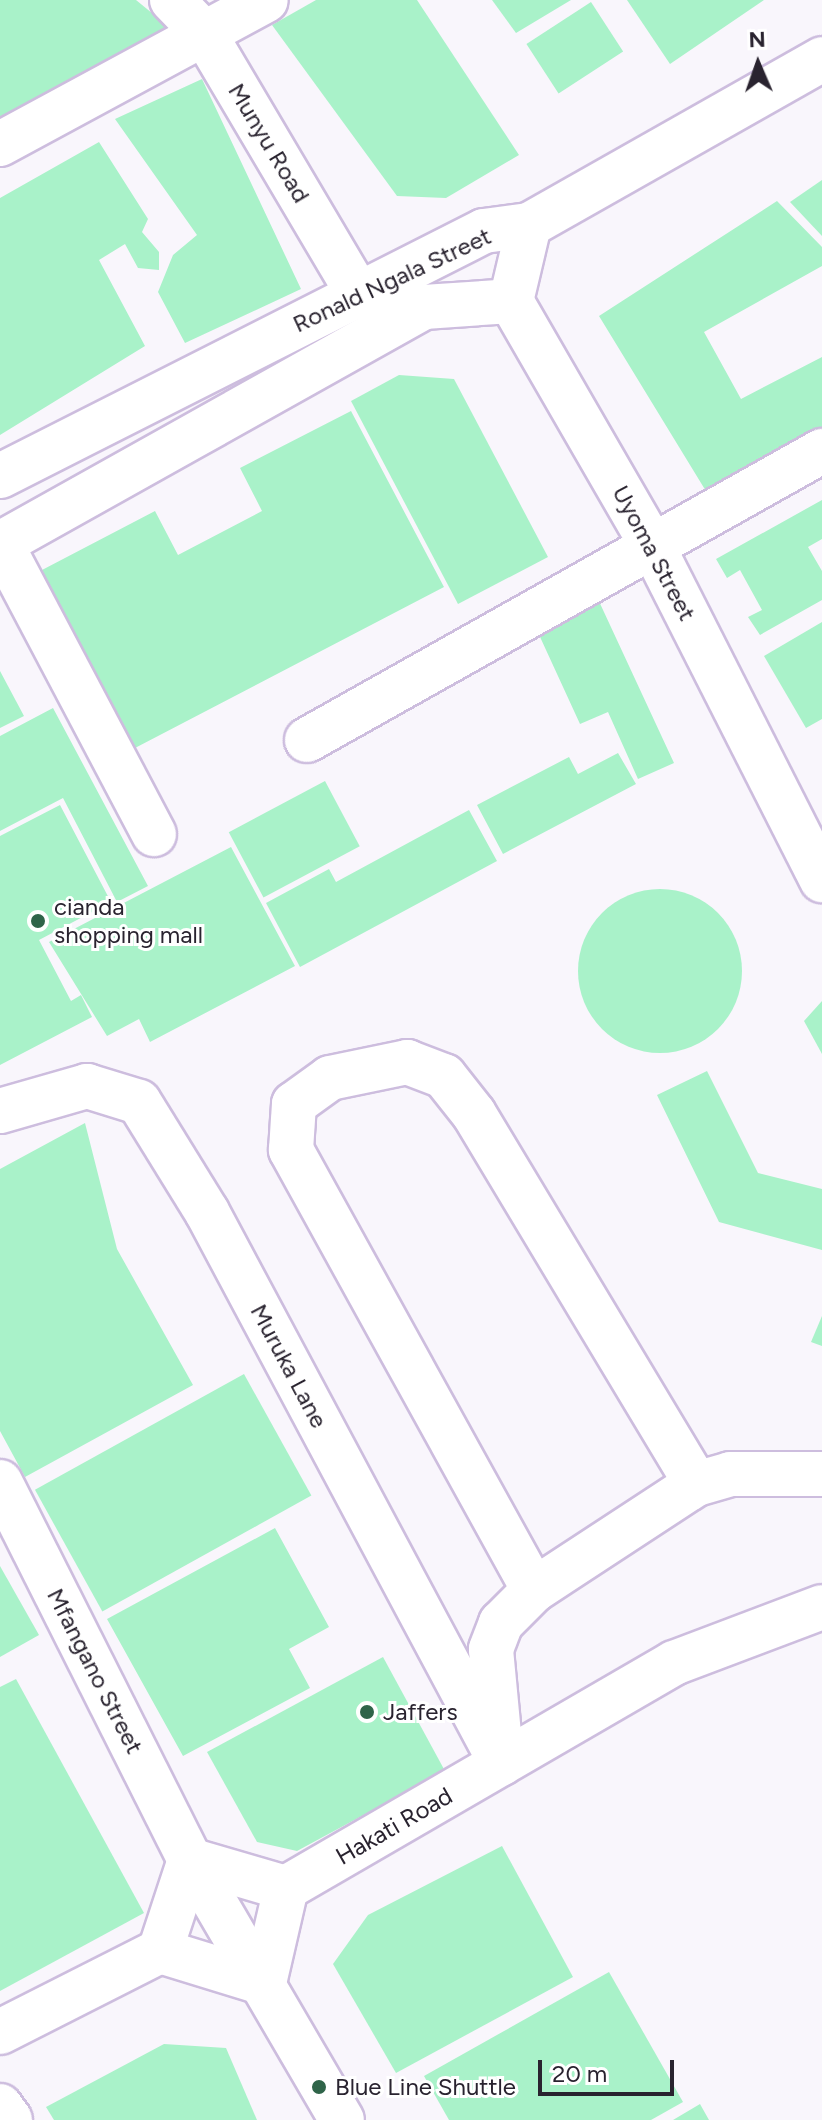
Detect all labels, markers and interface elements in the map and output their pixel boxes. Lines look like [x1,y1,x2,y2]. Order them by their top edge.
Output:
north arrow [718,24,798,104]
text: N [748,26,766,53]
street label: Munyu Road [222,78,316,208]
street label: Ronald Ngala Street [288,221,496,339]
street label: Uyoma Street [606,480,702,626]
place label: cianda shopping mall [54,893,203,949]
marker: cianda shopping mall [29,912,47,930]
street label: Muruka Lane [244,1299,334,1433]
street label: Mfangano Street [41,1584,149,1758]
place label: Jaffers [383,1698,458,1726]
marker: Jaffers [358,1703,376,1721]
street label: Hakati Road [331,1781,457,1871]
scale bar [542,2044,678,2094]
text: 20 m [552,2059,607,2088]
place label: Blue Line Shuttle [335,2073,516,2101]
marker: Blue Line Shuttle [310,2078,328,2096]

